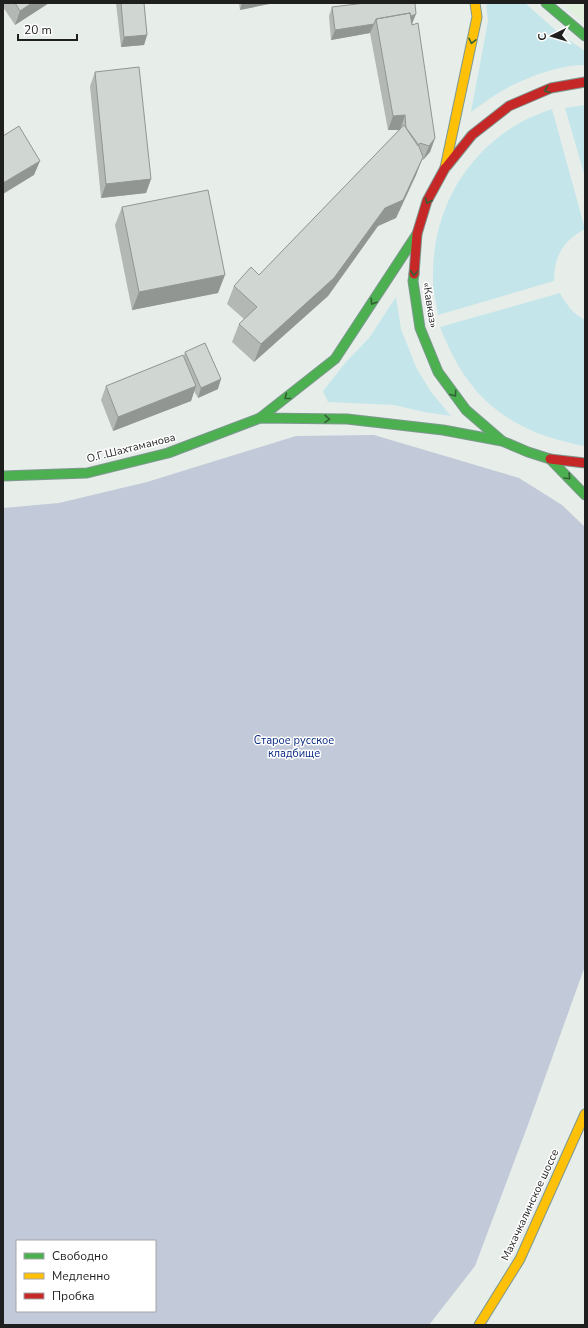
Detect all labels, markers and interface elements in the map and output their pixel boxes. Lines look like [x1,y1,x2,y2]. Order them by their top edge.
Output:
scale bar [18,16,77,42]
north arrow [532,16,572,56]
text: 20 m [24,22,52,38]
text: С [535,32,550,41]
one-way arrow [468,38,476,45]
one-way arrow [544,85,551,93]
one-way arrow [425,197,433,205]
one-way arrow [409,270,418,276]
street label: «Кавказ» [419,281,441,329]
one-way arrow [370,298,378,305]
one-way arrow [449,390,456,397]
one-way arrow [284,392,291,399]
one-way arrow [324,415,330,423]
street label: О.Г.Шахтаманова [85,430,177,466]
one-way arrow [563,472,570,480]
park label: Старое русское кладбище [254,733,334,761]
street label: Махачкалинское шоссе [498,1147,562,1263]
legend [16,1240,156,1312]
text: Свободно [52,1248,108,1264]
text: Медленно [52,1268,110,1284]
text: Пробка [52,1288,95,1304]

